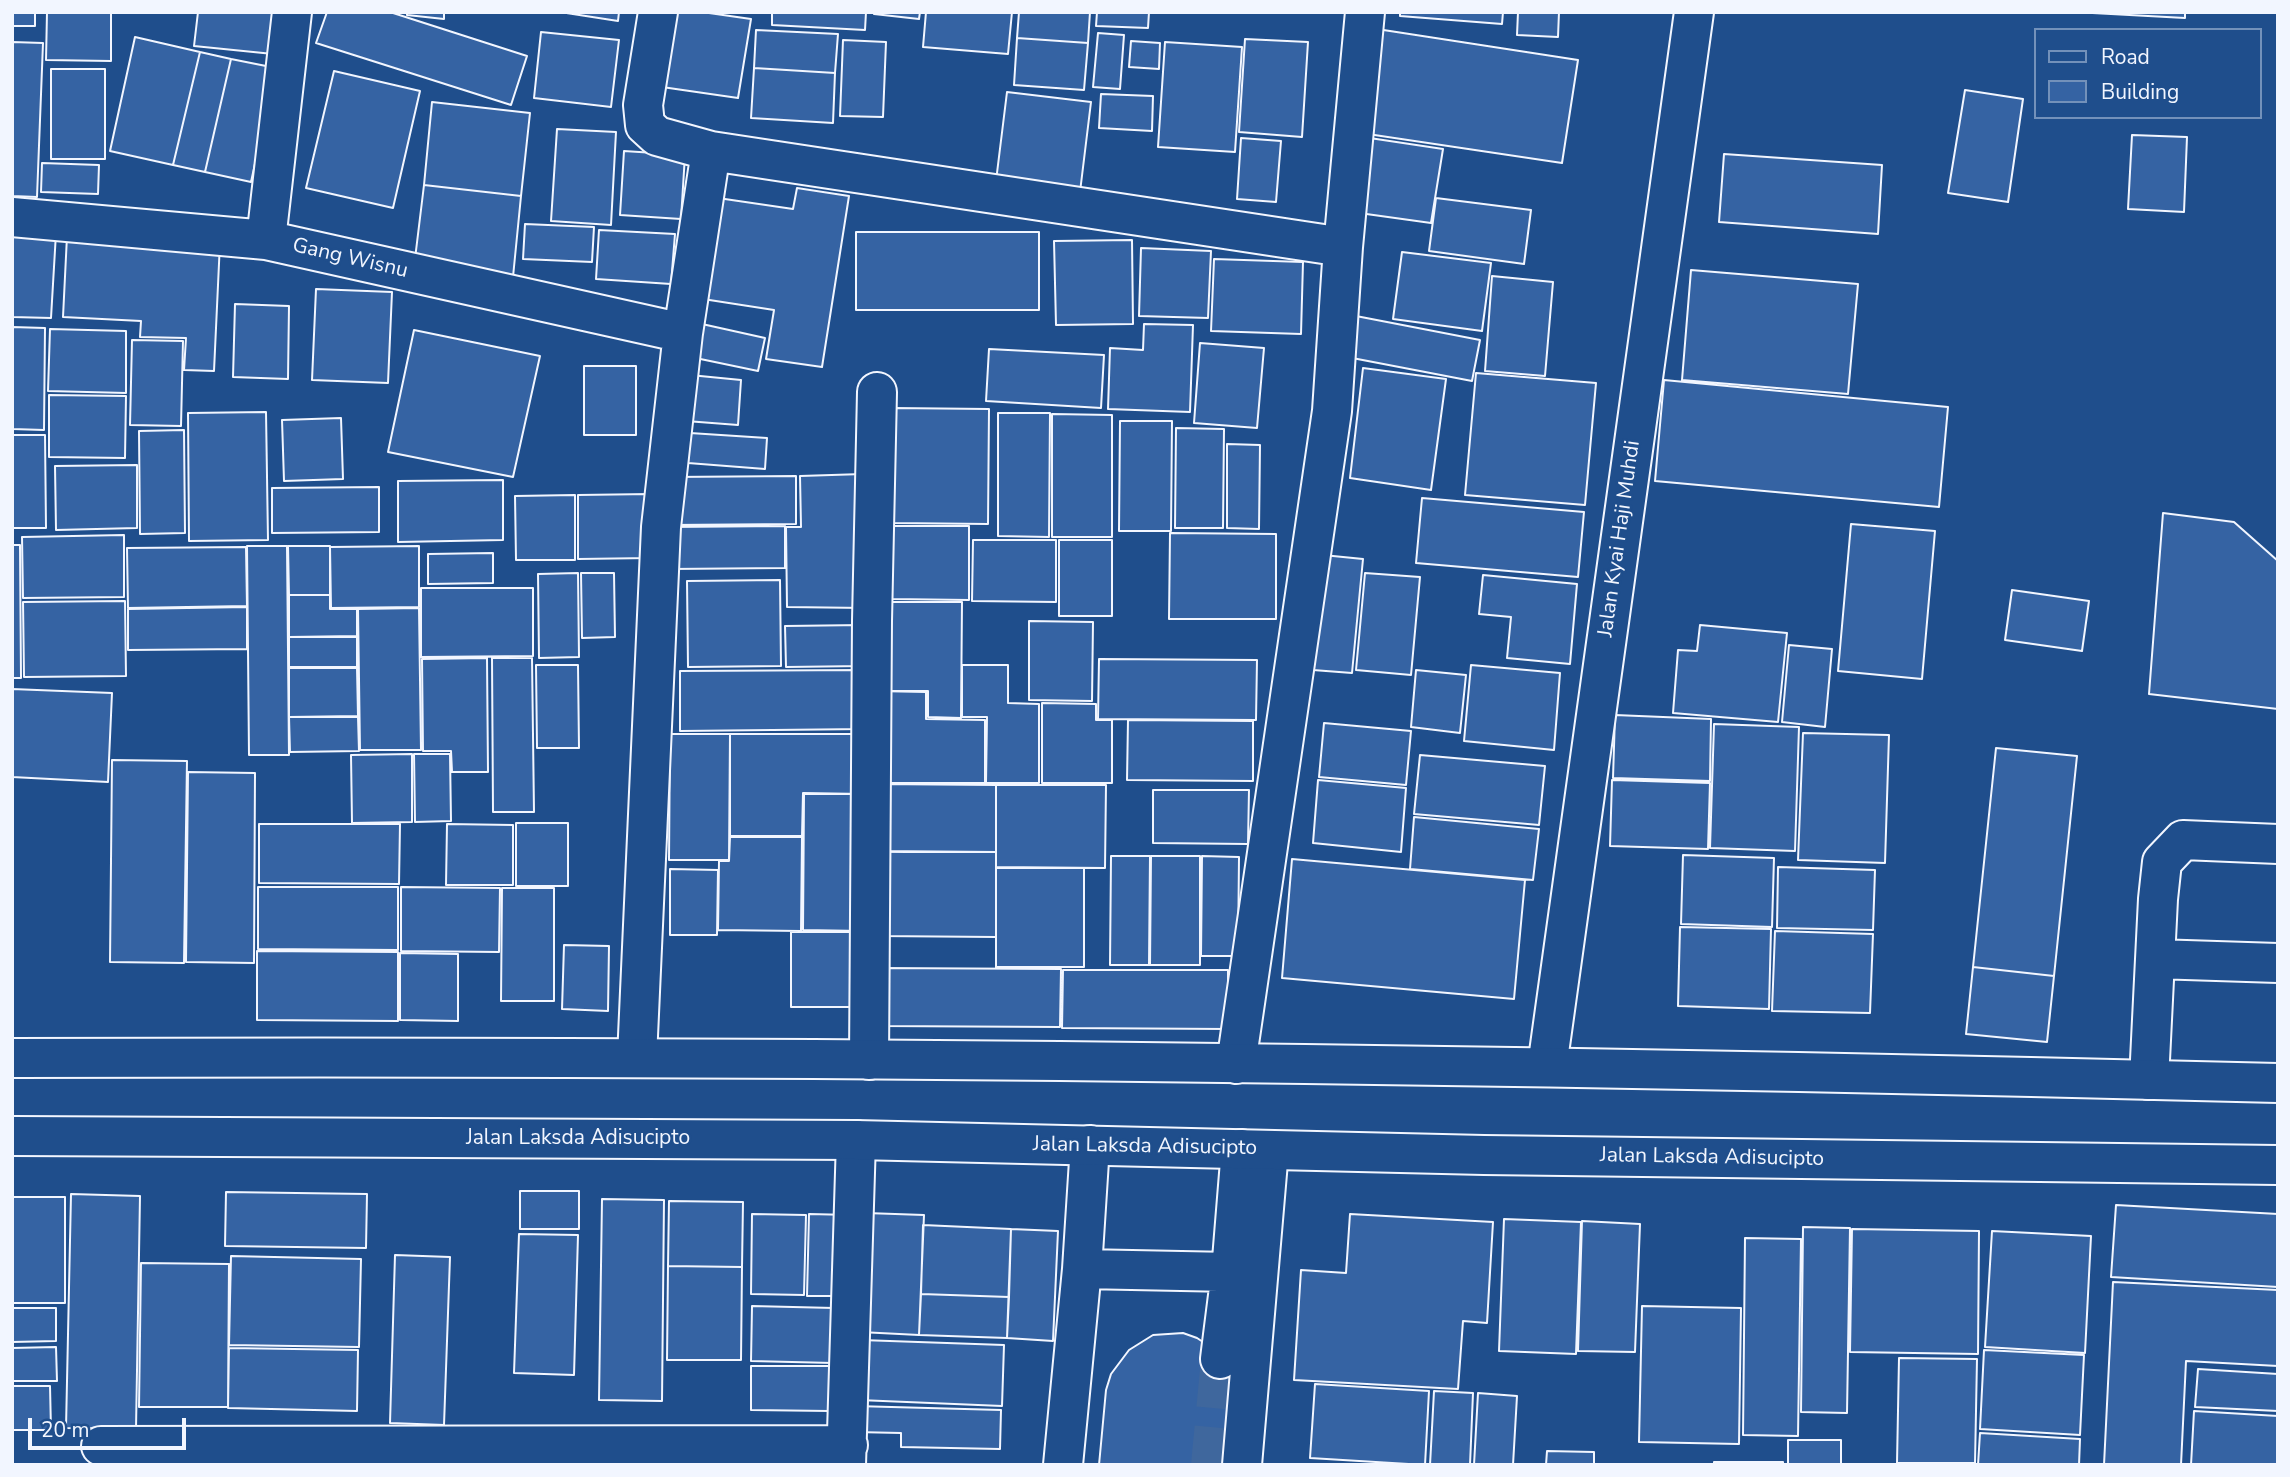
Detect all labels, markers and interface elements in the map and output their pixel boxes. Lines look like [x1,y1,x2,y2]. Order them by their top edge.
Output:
legend [2035,28,2262,119]
text: Road [2101,43,2150,71]
text: Building [2101,78,2179,106]
street label: Gang Wisnu [290,233,410,285]
street label: Jalan Kyai Haji Muhdi [1594,439,1646,639]
street label: Jalan Laksda Adisucipto [466,1126,690,1152]
street label: Jalan Laksda Adisucipto [1033,1132,1257,1162]
street label: Jalan Laksda Adisucipto [1600,1143,1824,1173]
scale bar [32,1404,189,1448]
text: 20 m [41,1416,90,1444]

